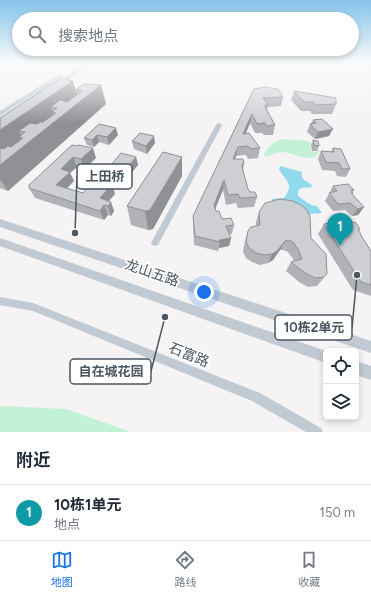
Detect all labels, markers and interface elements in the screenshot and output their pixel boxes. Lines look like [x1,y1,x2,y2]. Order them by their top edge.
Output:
search box [12,12,359,56]
icon: search [26,23,48,45]
text: 搜索地点 [58,27,118,45]
callout: 上田桥 [77,164,132,189]
text: 上田桥 [85,169,125,184]
pin: 1 [327,213,353,246]
street label: 龙山五路 [123,256,181,290]
your location [194,282,214,302]
callout: 10栋2单元 [275,315,352,340]
text: 10栋2单元 [284,320,344,335]
street label: 石富路 [166,339,212,371]
map controls [323,348,359,420]
button: locate [323,348,359,384]
callout: 自在城花园 [70,359,151,384]
text: 自在城花园 [78,364,144,379]
button: layers [323,384,359,420]
text: 附近 [16,450,50,470]
text: 10栋1单元 [54,496,121,514]
text: 1 [26,505,32,520]
text: 150 m [320,505,355,520]
text: 地点 [54,517,80,532]
tab: 地图 [51,549,73,589]
tab: 路线 [174,549,196,589]
tab: 收藏 [298,549,320,589]

